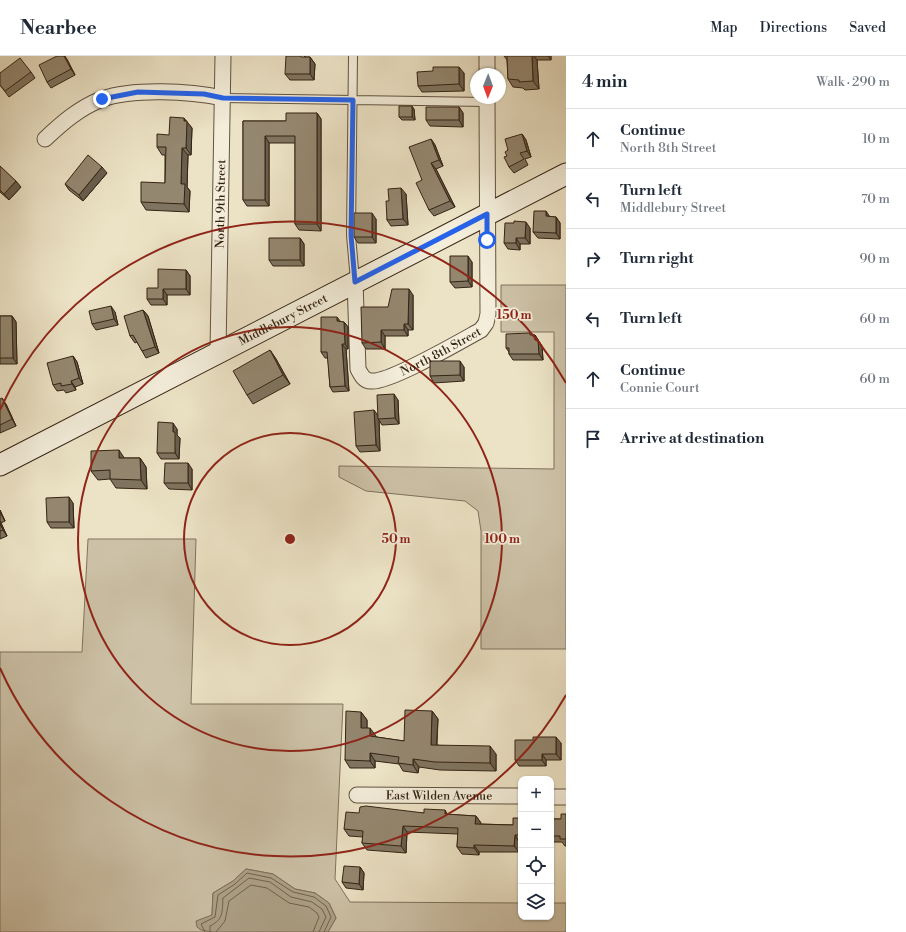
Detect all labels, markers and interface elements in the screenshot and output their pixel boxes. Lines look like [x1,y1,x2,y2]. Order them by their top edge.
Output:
text: Nearbee [20,16,97,40]
text: Map [710,19,738,37]
text: Directions [760,19,827,37]
text: Saved [849,19,886,37]
north arrow [470,68,506,104]
text: 4 min [582,71,627,93]
text: Walk · 290 m [816,74,890,90]
route end [93,90,111,108]
text: Continue [620,121,685,140]
icon: ahead [582,128,604,150]
text: 10 m [862,131,890,147]
text: North 8th Street [620,140,716,156]
street label: North 9th Street [212,159,229,249]
text: Turn left [620,181,682,200]
icon: left [582,188,604,210]
text: 70 m [861,191,890,207]
text: Middlebury Street [620,200,726,216]
route start [478,231,496,249]
icon: right [582,248,604,270]
text: Turn right [620,249,694,268]
text: 90 m [859,251,890,267]
street label: Middlebury Street [236,290,331,349]
text: 150 m [497,308,531,323]
icon: left [582,308,604,330]
text: Turn left [620,309,682,328]
text: 60 m [859,311,890,327]
street label: North 8th Street [398,324,484,379]
text: Continue [620,361,685,380]
icon: ahead [582,368,604,390]
text: 60 m [859,371,890,387]
text: Connie Court [620,380,700,396]
icon: arrive [582,428,604,450]
text: Arrive at destination [620,429,764,448]
centre of rings [283,532,297,546]
text: 50 m [381,532,411,547]
text: 100 m [484,532,520,547]
map controls [518,776,554,920]
button: + [518,776,554,812]
street label: East Wilden Avenue [386,788,492,803]
button: − [518,812,554,848]
button: locate [518,848,554,884]
button: layers [518,884,554,920]

